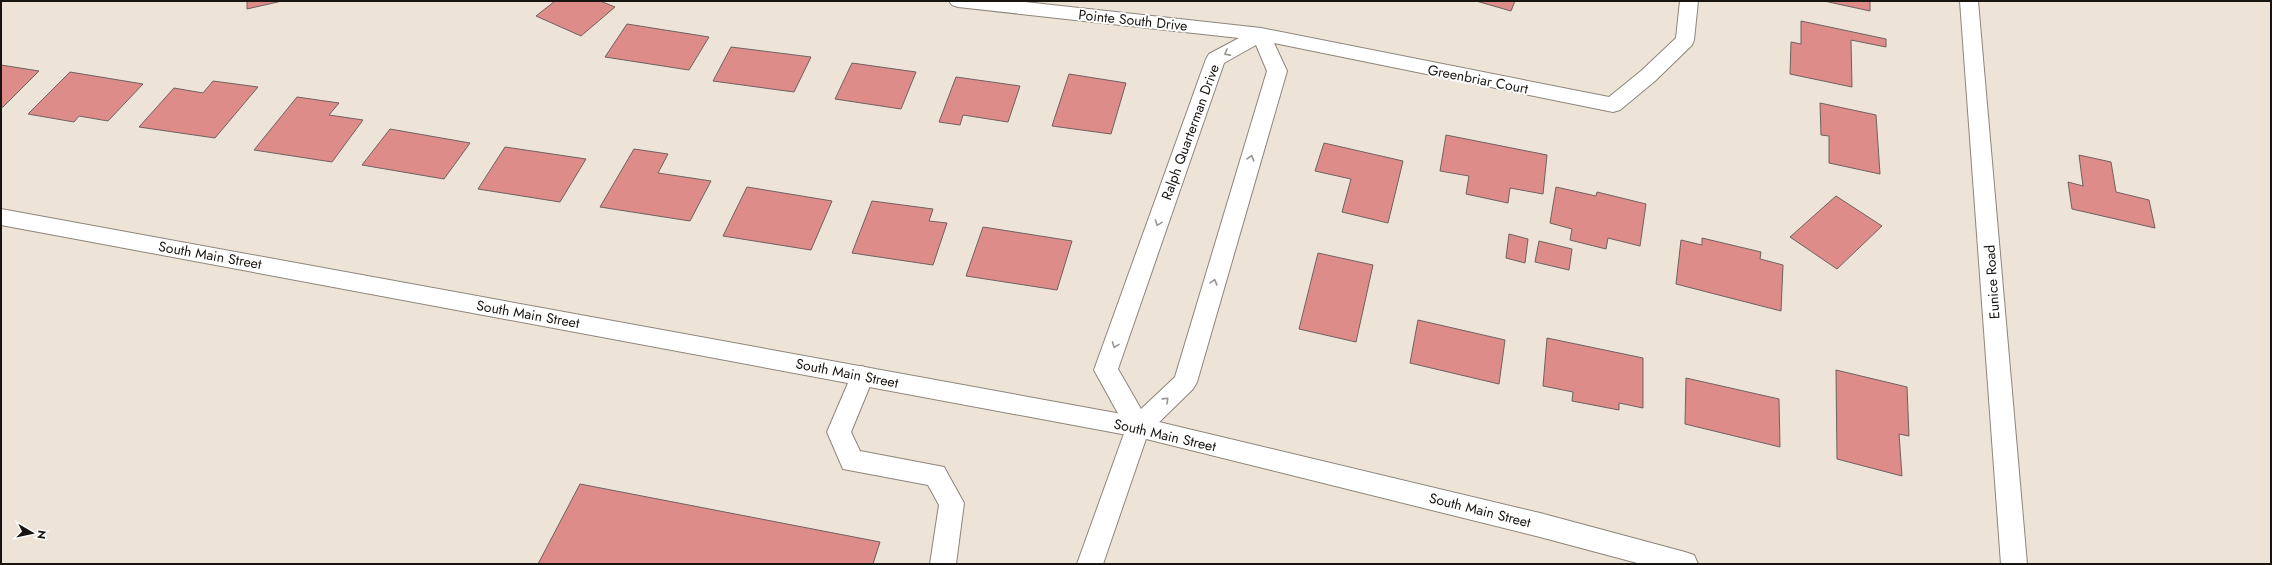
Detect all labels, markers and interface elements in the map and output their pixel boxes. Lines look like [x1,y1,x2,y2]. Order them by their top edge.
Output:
street label: Pointe South Drive [1078,4,1188,36]
one-way arrow [1224,48,1231,56]
street label: Greenbriar Court [1426,59,1531,99]
street label: Ralph Quarterman Drive [1156,61,1224,203]
one-way arrow [1246,154,1255,161]
one-way arrow [1154,219,1163,226]
street label: South Main Street [157,236,264,274]
street label: Eunice Road [1979,244,2005,320]
one-way arrow [1209,279,1218,286]
street label: South Main Street [475,295,582,333]
one-way arrow [1111,342,1119,349]
street label: South Main Street [794,353,901,393]
one-way arrow [1161,397,1169,405]
street label: South Main Street [1112,414,1219,457]
street label: South Main Street [1427,488,1534,532]
north arrow [12,513,52,553]
text: N [33,529,50,540]

